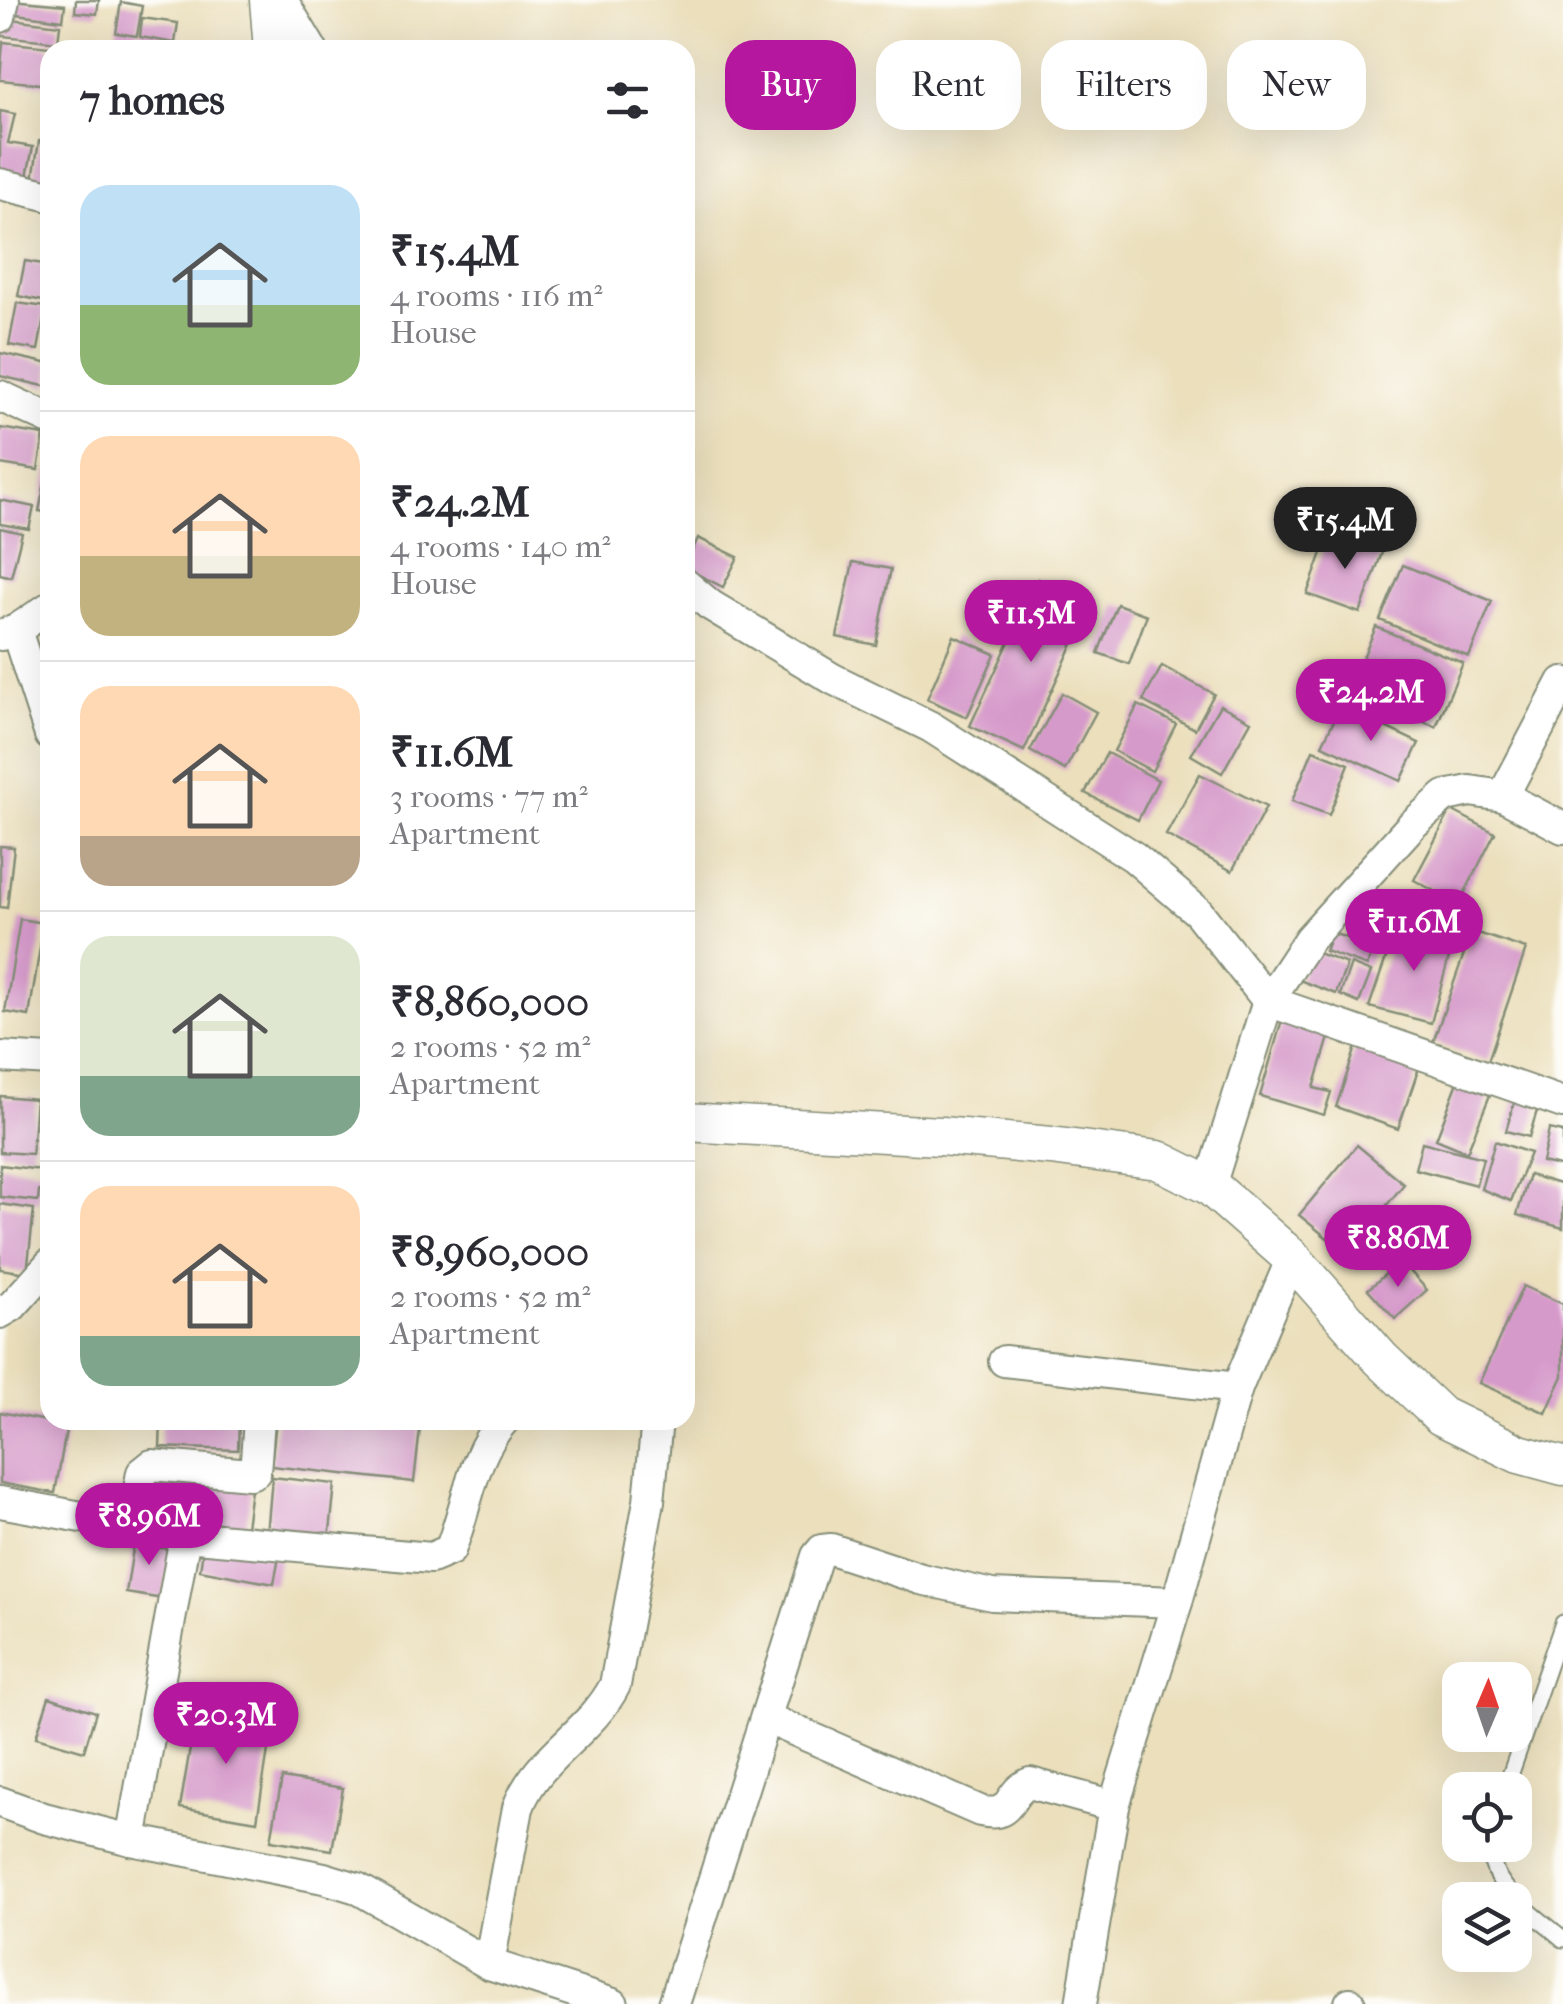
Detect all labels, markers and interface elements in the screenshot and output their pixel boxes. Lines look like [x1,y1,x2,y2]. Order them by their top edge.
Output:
chip: Buy [725,40,856,130]
chip: Rent [876,40,1021,130]
chip: Filters [1041,40,1207,130]
chip: New [1227,40,1366,130]
icon: filters [600,73,655,128]
text: 7 homes [80,76,225,125]
icon: home [160,225,280,345]
text: ₹15.4M [390,227,519,276]
text: 4 rooms · 116 m² [390,277,603,314]
text: House [390,314,477,351]
icon: home [160,476,280,596]
text: ₹24.2M [390,478,530,527]
pin: ₹15.4M [1264,487,1426,572]
text: ₹15.4M [1296,501,1394,538]
text: 4 rooms · 140 m² [390,528,611,565]
text: House [390,565,477,602]
pin: ₹11.5M [950,580,1112,665]
text: ₹11.5M [986,594,1076,631]
pin: ₹24.2M [1290,659,1452,744]
text: ₹24.2M [1318,673,1424,710]
icon: home [160,726,280,846]
text: ₹11.6M [390,728,513,777]
text: 3 rooms · 77 m² [390,778,588,815]
text: Apartment [390,815,540,852]
pin: ₹11.6M [1333,889,1495,974]
text: ₹11.6M [1367,903,1461,940]
icon: home [160,976,280,1096]
text: ₹8,860,000 [390,978,589,1027]
text: 2 rooms · 52 m² [390,1028,590,1065]
text: Apartment [390,1065,540,1102]
pin: ₹8.86M [1317,1205,1479,1290]
text: ₹8.86M [1346,1219,1450,1256]
icon: home [160,1226,280,1346]
text: ₹8,960,000 [390,1228,589,1277]
text: 2 rooms · 52 m² [390,1278,590,1315]
text: Apartment [390,1315,540,1352]
pin: ₹8.96M [68,1483,230,1568]
text: ₹8.96M [97,1497,201,1534]
north arrow [1442,1662,1532,1752]
map controls [1442,1662,1532,1972]
pin: ₹20.3M [145,1682,307,1767]
text: ₹20.3M [176,1696,276,1733]
button: locate [1442,1772,1532,1862]
button: layers [1442,1882,1532,1972]

